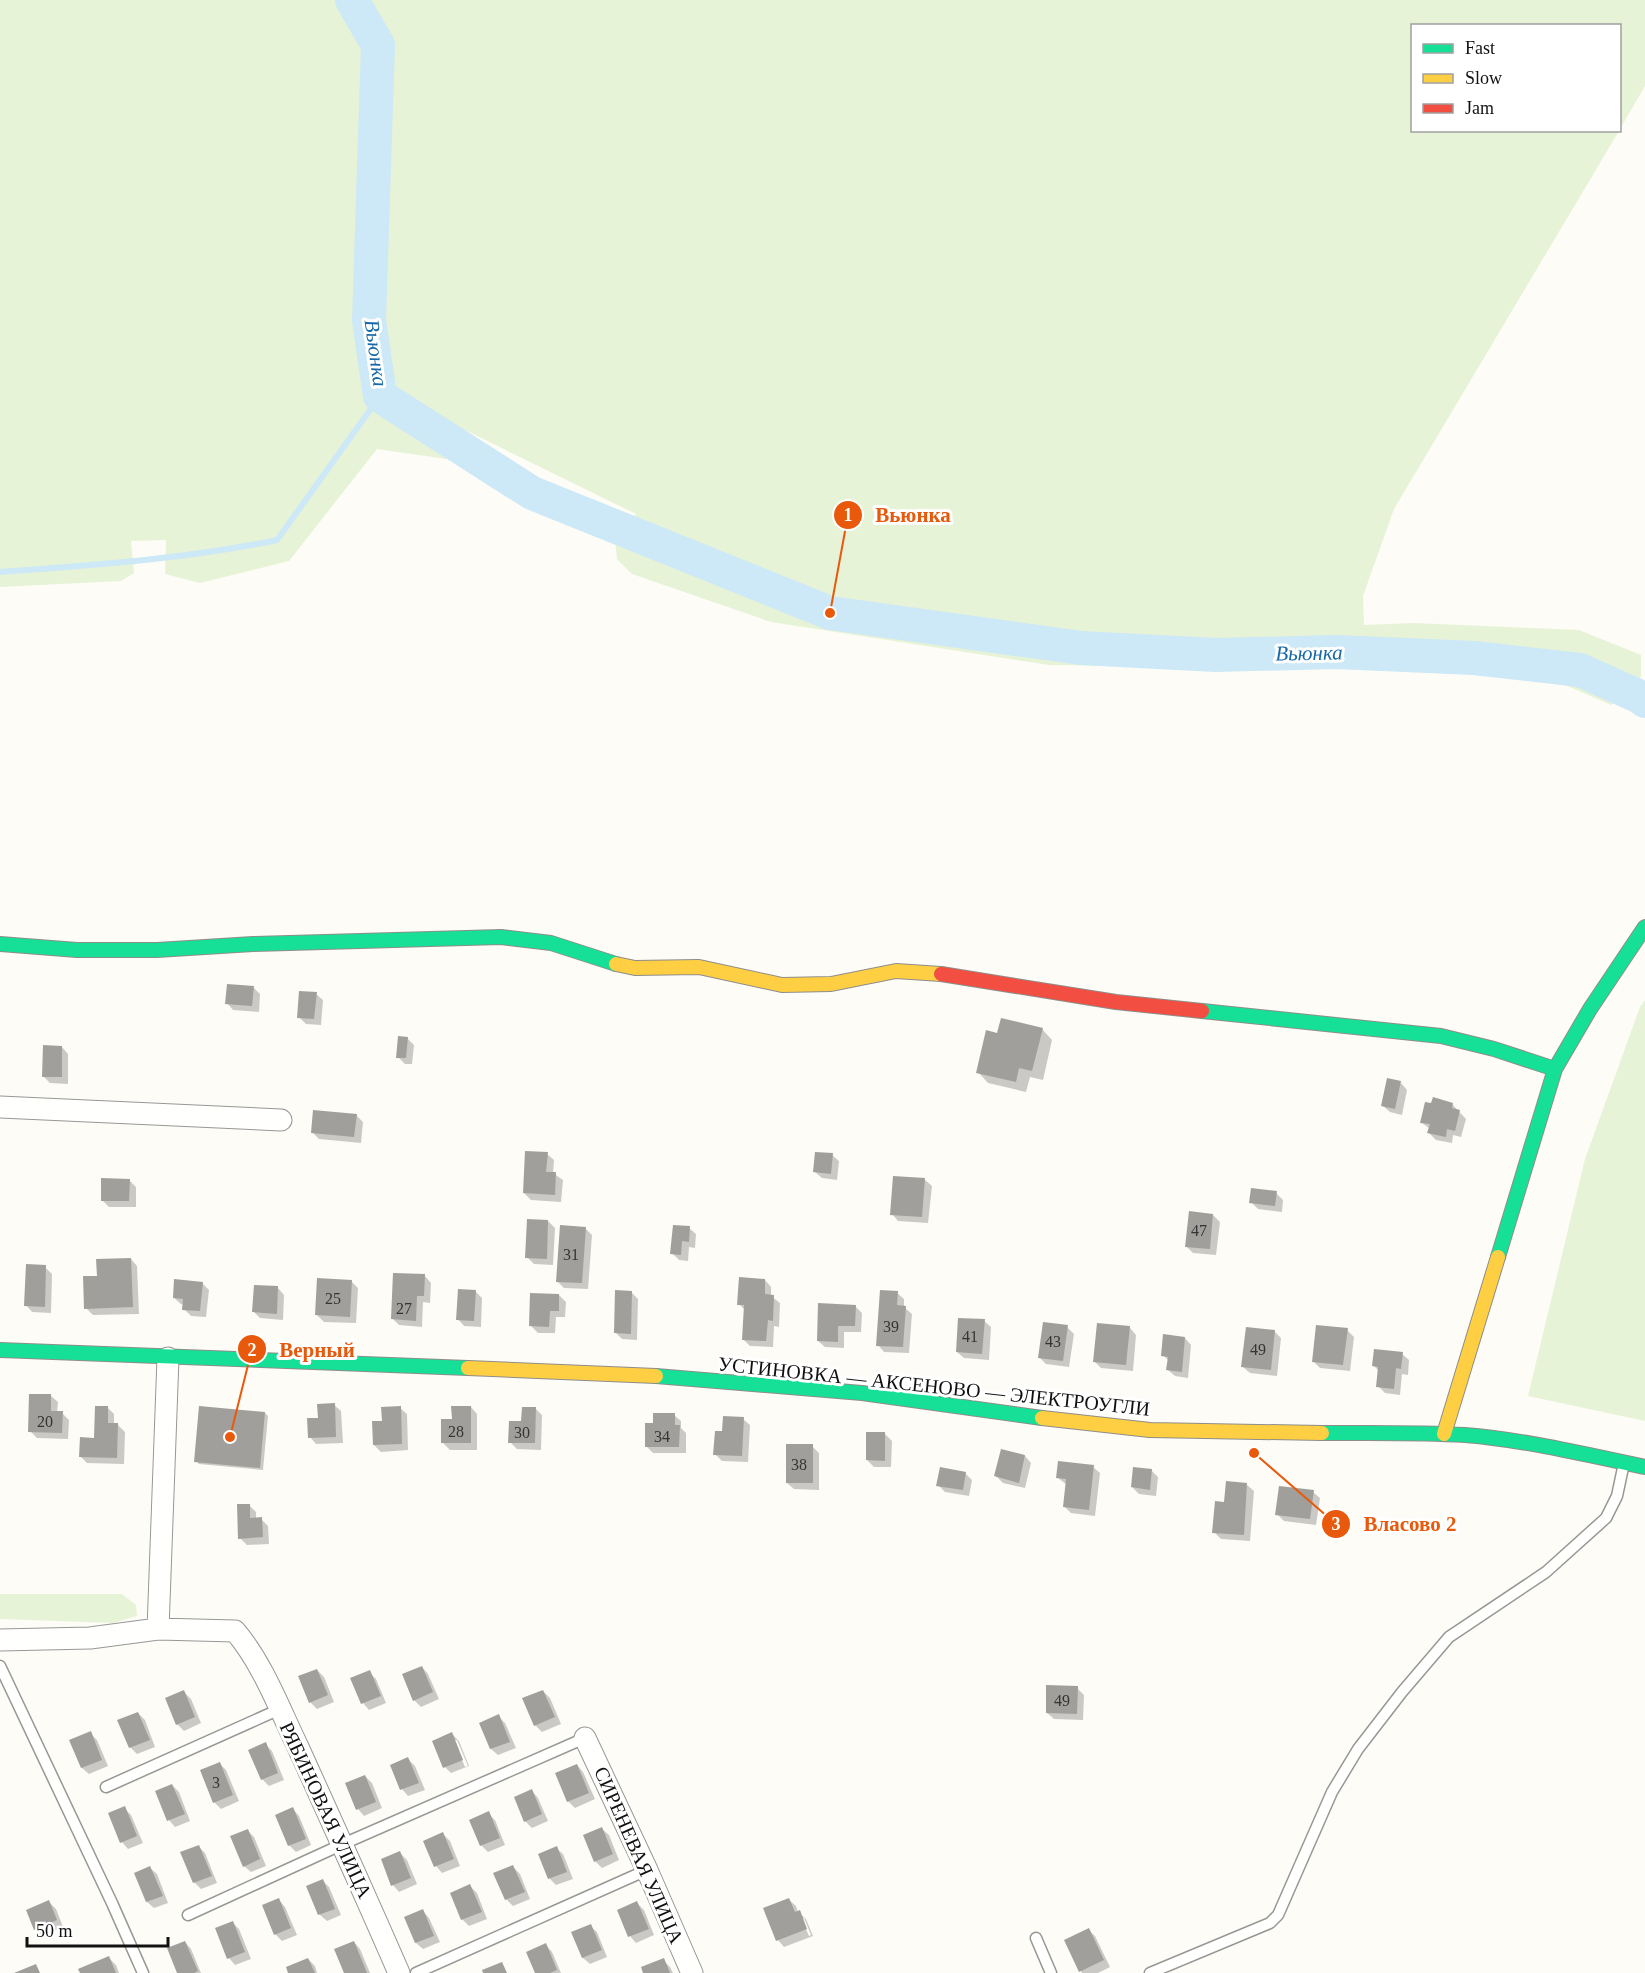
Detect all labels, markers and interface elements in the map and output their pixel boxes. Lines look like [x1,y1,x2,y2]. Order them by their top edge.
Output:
legend [1411,24,1621,132]
text: Fast [1465,38,1495,58]
text: Slow [1465,68,1502,88]
text: Jam [1465,98,1494,118]
water label: Вьюнка [359,318,393,388]
callout: Вьюнка [833,495,963,534]
text: Вьюнка [875,503,951,527]
text: 1 [844,505,853,525]
water label: Вьюнка [1275,640,1343,666]
house number: 47 [1191,1222,1207,1239]
house number: 31 [563,1246,579,1263]
house number: 25 [325,1290,341,1307]
house number: 27 [396,1300,412,1317]
house number: 39 [883,1318,899,1335]
house number: 41 [962,1328,978,1345]
callout: Верный [237,1330,367,1369]
house number: 43 [1045,1333,1061,1350]
text: Верный [279,1338,355,1362]
text: 2 [248,1340,257,1360]
house number: 49 [1250,1341,1266,1358]
street label: УСТИНОВКА — АКСЕНОВО — ЭЛЕКТРОУГЛИ [717,1352,1151,1420]
house number: 20 [37,1413,53,1430]
house number: 28 [448,1423,464,1440]
house number: 30 [514,1424,530,1441]
house number: 34 [654,1428,670,1445]
house number: 38 [791,1456,807,1473]
callout: Власово 2 [1321,1505,1468,1544]
text: Власово 2 [1363,1512,1457,1536]
text: 3 [1332,1514,1341,1534]
house number: 49 [1054,1692,1070,1709]
street label: РЯБИНОВАЯ УЛИЦА [275,1718,377,1902]
street label: СИРЕНЕВАЯ УЛИЦА [589,1763,688,1948]
house number: 3 [212,1774,220,1791]
scale bar [27,1910,168,1948]
text: 50 m [36,1921,73,1941]

